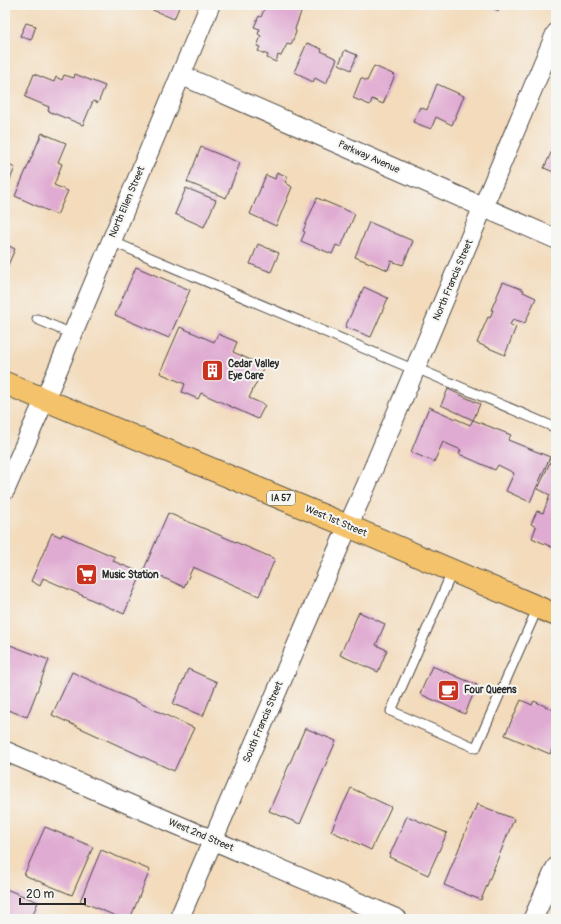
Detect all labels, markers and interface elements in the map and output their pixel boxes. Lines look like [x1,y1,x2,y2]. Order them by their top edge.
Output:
street label: Parkway Avenue [336,138,402,176]
street label: North Ellen Street [107,164,148,239]
street label: North Francis Street [431,237,476,322]
building icon: Cedar Valley Eye Care [199,357,225,383]
place label: Cedar Valley Eye Care [228,358,280,382]
road number: IA 57 [267,491,295,505]
street label: West 1st Street [303,503,370,540]
supermarket icon: Music Station [74,562,100,588]
place label: Music Station [102,569,159,581]
cafe icon: Four Queens [435,677,461,703]
street label: South Francis Street [240,679,286,765]
place label: Four Queens [464,684,517,696]
street label: West 2nd Street [167,816,236,854]
scale bar [20,880,85,906]
text: 20 m [26,887,55,902]

